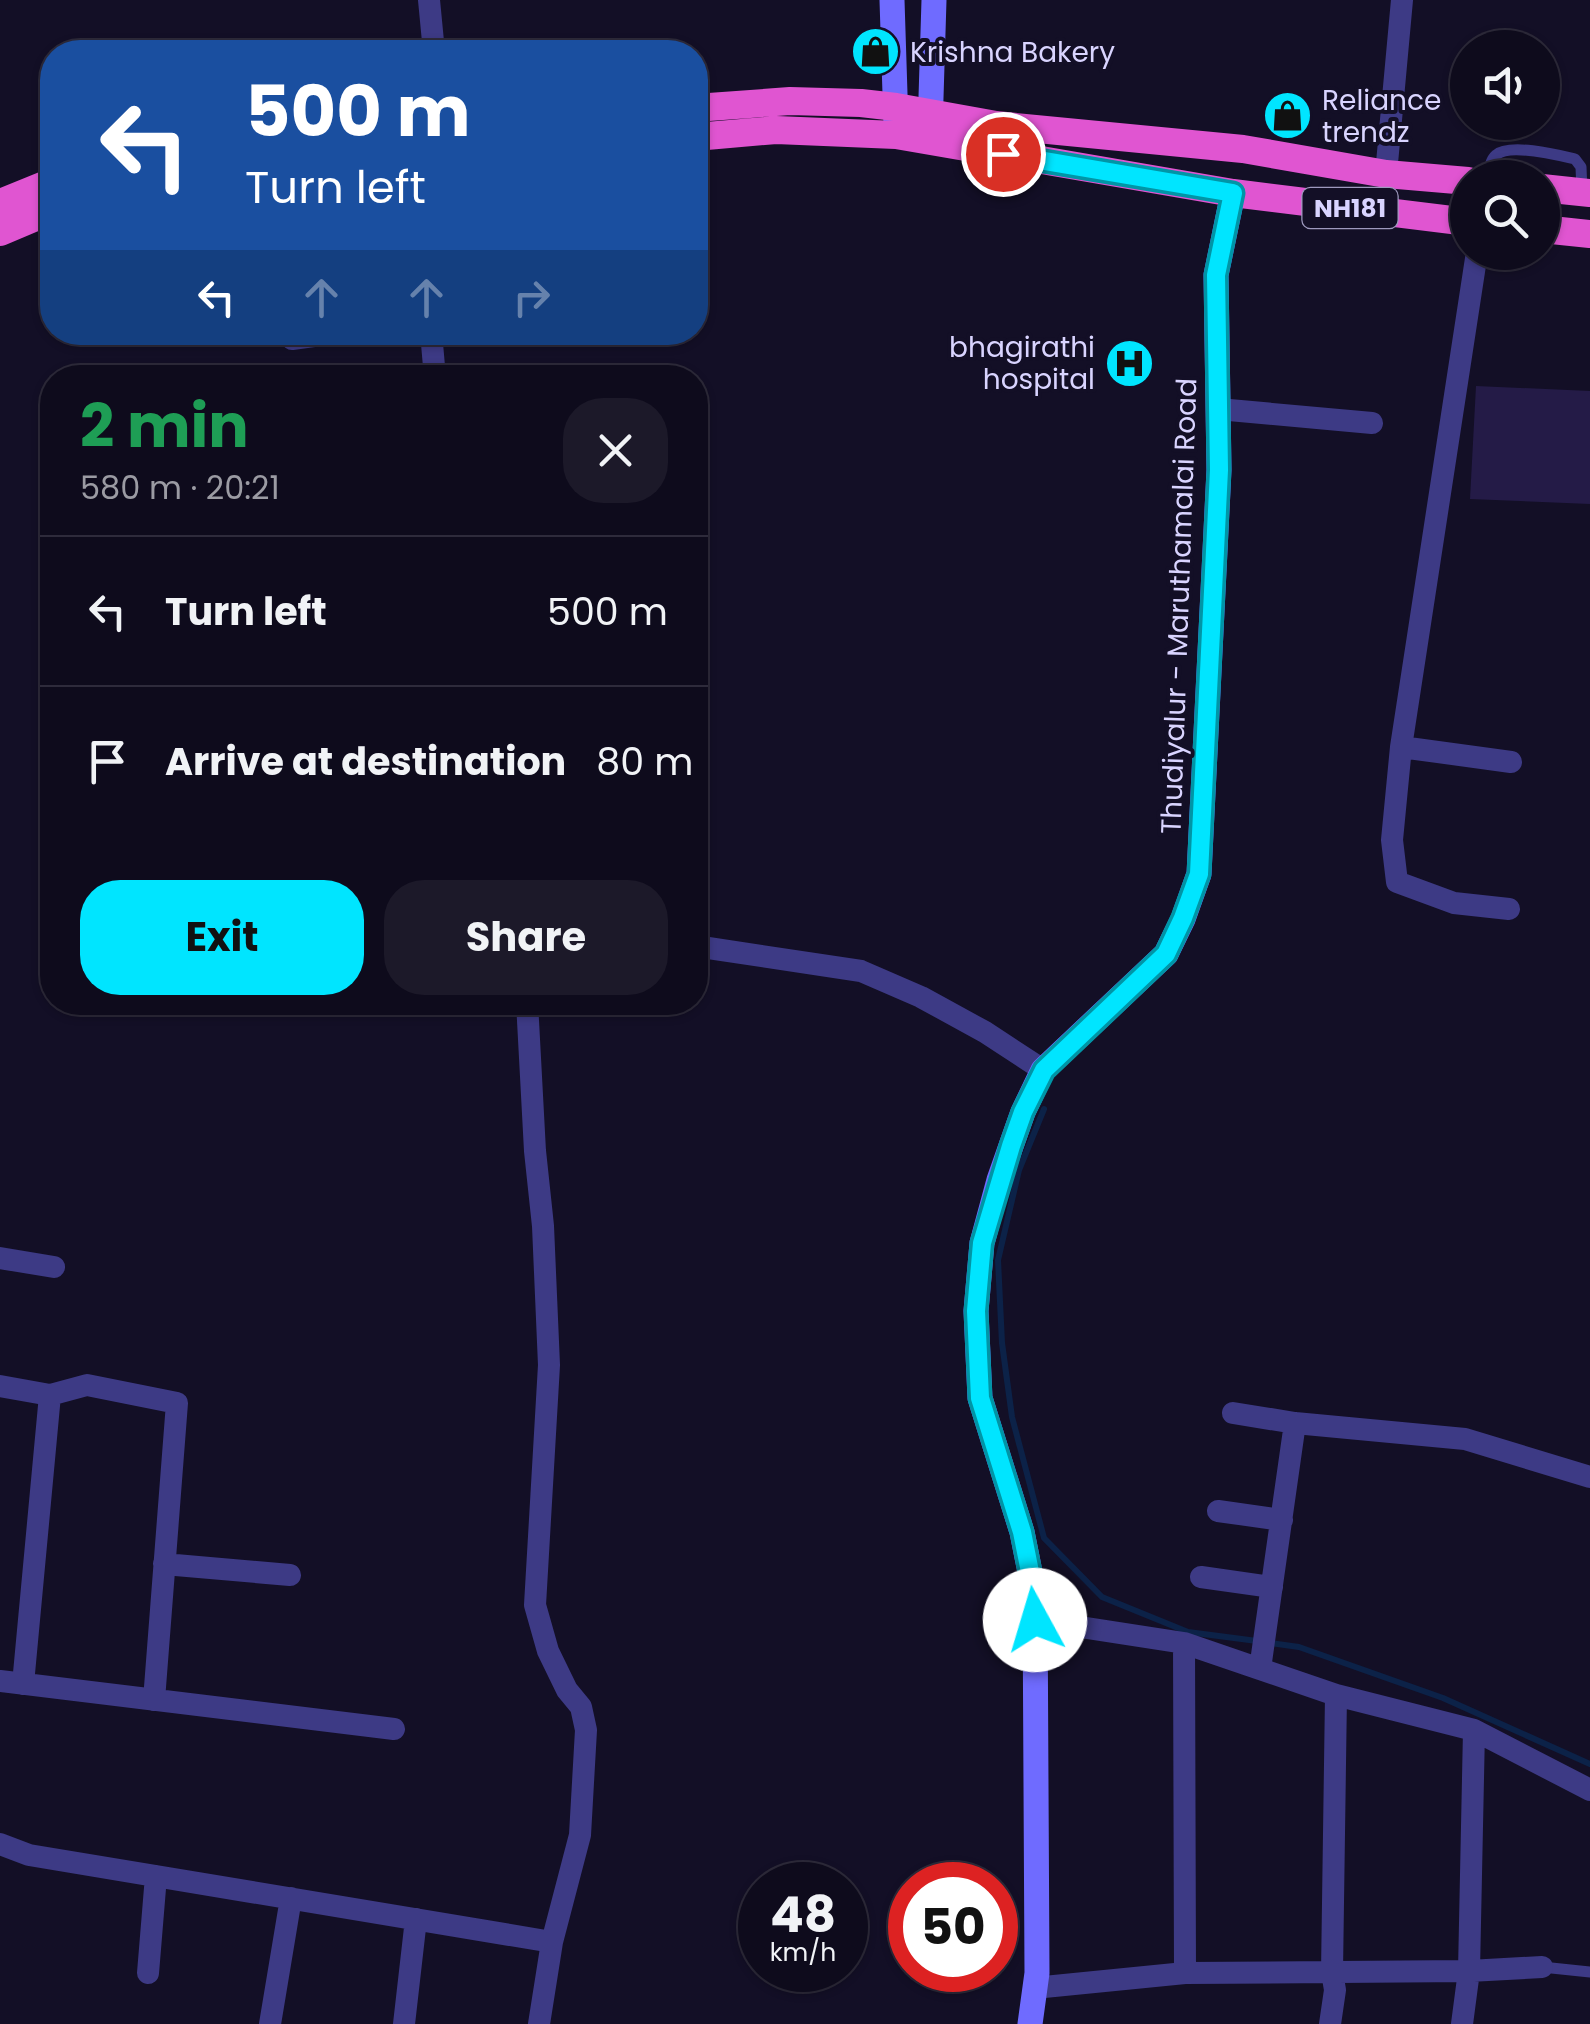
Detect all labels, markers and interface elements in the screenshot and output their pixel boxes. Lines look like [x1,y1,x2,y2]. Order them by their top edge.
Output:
shop icon: Krishna Bakery [849,26,901,78]
map controls [1450,30,1560,270]
button: sound [1450,30,1560,140]
place label: Krishna Bakery [910,33,1115,72]
text: 500 m [245,62,471,161]
icon: left [80,80,210,210]
place label: Reliance trendz [1322,81,1441,152]
shop icon: Reliance trendz [1261,90,1313,142]
pin [961,112,1046,197]
icon: arrive [976,127,1031,182]
text: Turn left [245,156,426,219]
button: search [1450,160,1560,270]
road number: NH181 [1302,188,1398,228]
icon: left [189,270,244,325]
icon: ahead [294,270,349,325]
icon: ahead [399,270,454,325]
icon: right [504,270,559,325]
place label: bhagirathi hospital [949,328,1095,399]
hospital icon: bhagirathi hospital [1104,337,1156,389]
street label: Thudiyalur - Maruthamalai Road [1152,377,1206,835]
text: 2 min [80,384,249,468]
button: close [563,398,668,503]
text: 580 m · 20:21 [80,465,280,510]
icon: left [80,584,135,639]
text: Turn left [165,585,327,638]
text: 500 m [547,585,668,638]
icon: arrive [80,734,135,789]
text: Arrive at destination [165,735,566,788]
text: 80 m [596,735,693,788]
button: Exit [80,880,364,995]
button: Share [384,880,668,995]
position arrow [983,1568,1087,1672]
speed limit sign: 50 [888,1862,1018,1992]
text: 48 [770,1879,836,1950]
text: km/h [770,1935,836,1970]

